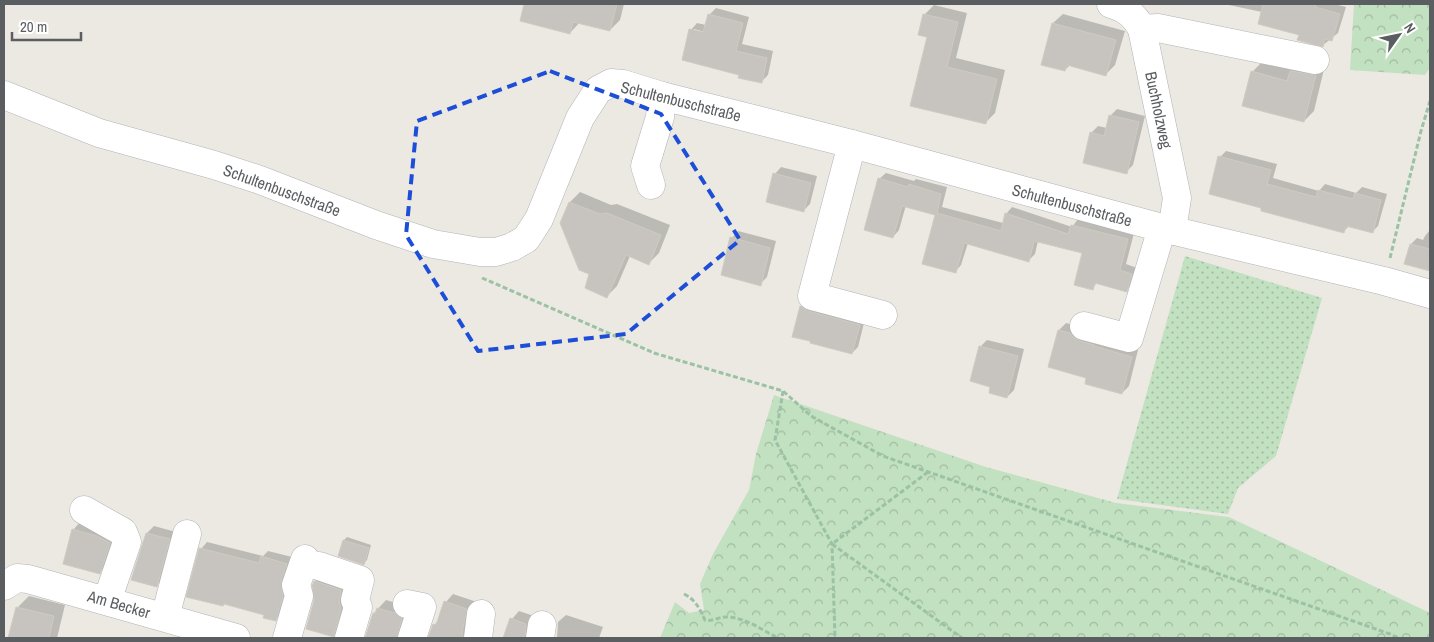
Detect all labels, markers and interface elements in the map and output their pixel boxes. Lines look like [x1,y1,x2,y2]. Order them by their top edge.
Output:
scale bar [12,10,81,42]
north arrow [1374,10,1424,60]
text: 20 m [20,16,47,37]
text: N [1400,20,1420,36]
street label: Buchholzweg [1140,70,1178,151]
street label: Schultenbuschstraße [619,75,743,127]
street label: Schultenbuschstraße [220,159,344,221]
street label: Schultenbuschstraße [1010,178,1134,232]
street label: Am Becker [84,584,153,624]

